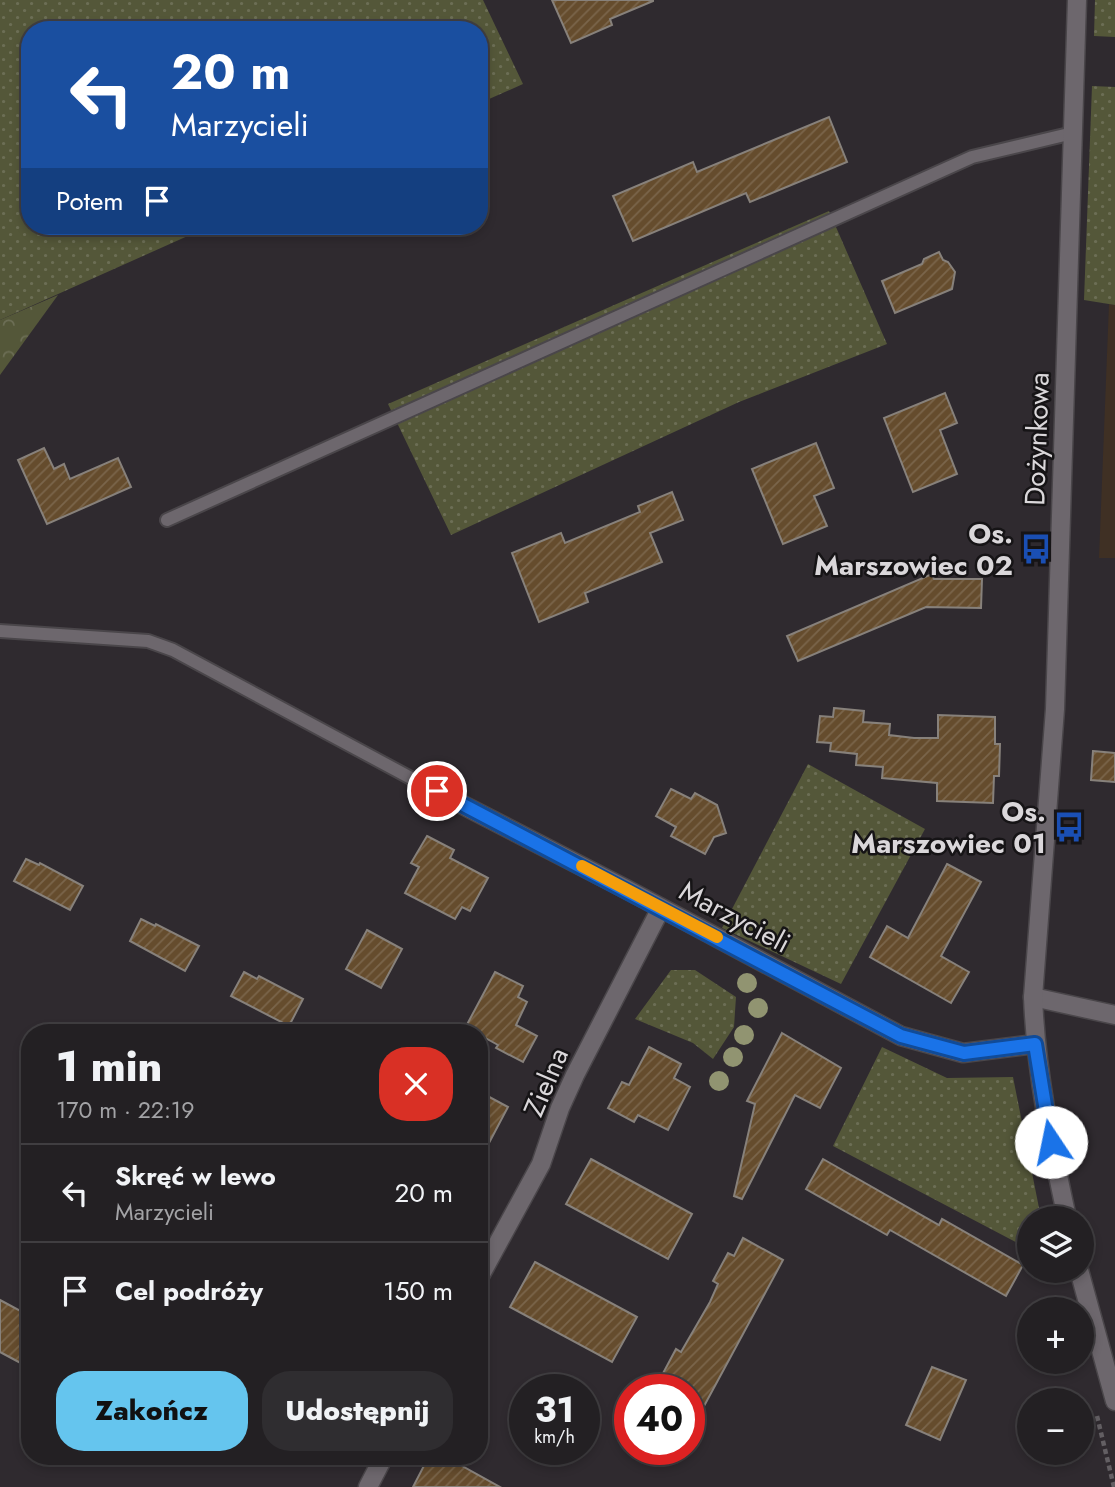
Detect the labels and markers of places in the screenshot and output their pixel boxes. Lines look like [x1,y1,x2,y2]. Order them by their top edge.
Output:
place label: Os. Marszowiec 02 [814,513,1013,586]
bus stop icon: Os. Marszowiec 02 [1019,532,1053,566]
pin [407,761,467,821]
place label: Os. Marszowiec 01 [851,791,1046,864]
bus stop icon: Os. Marszowiec 01 [1052,810,1086,844]

